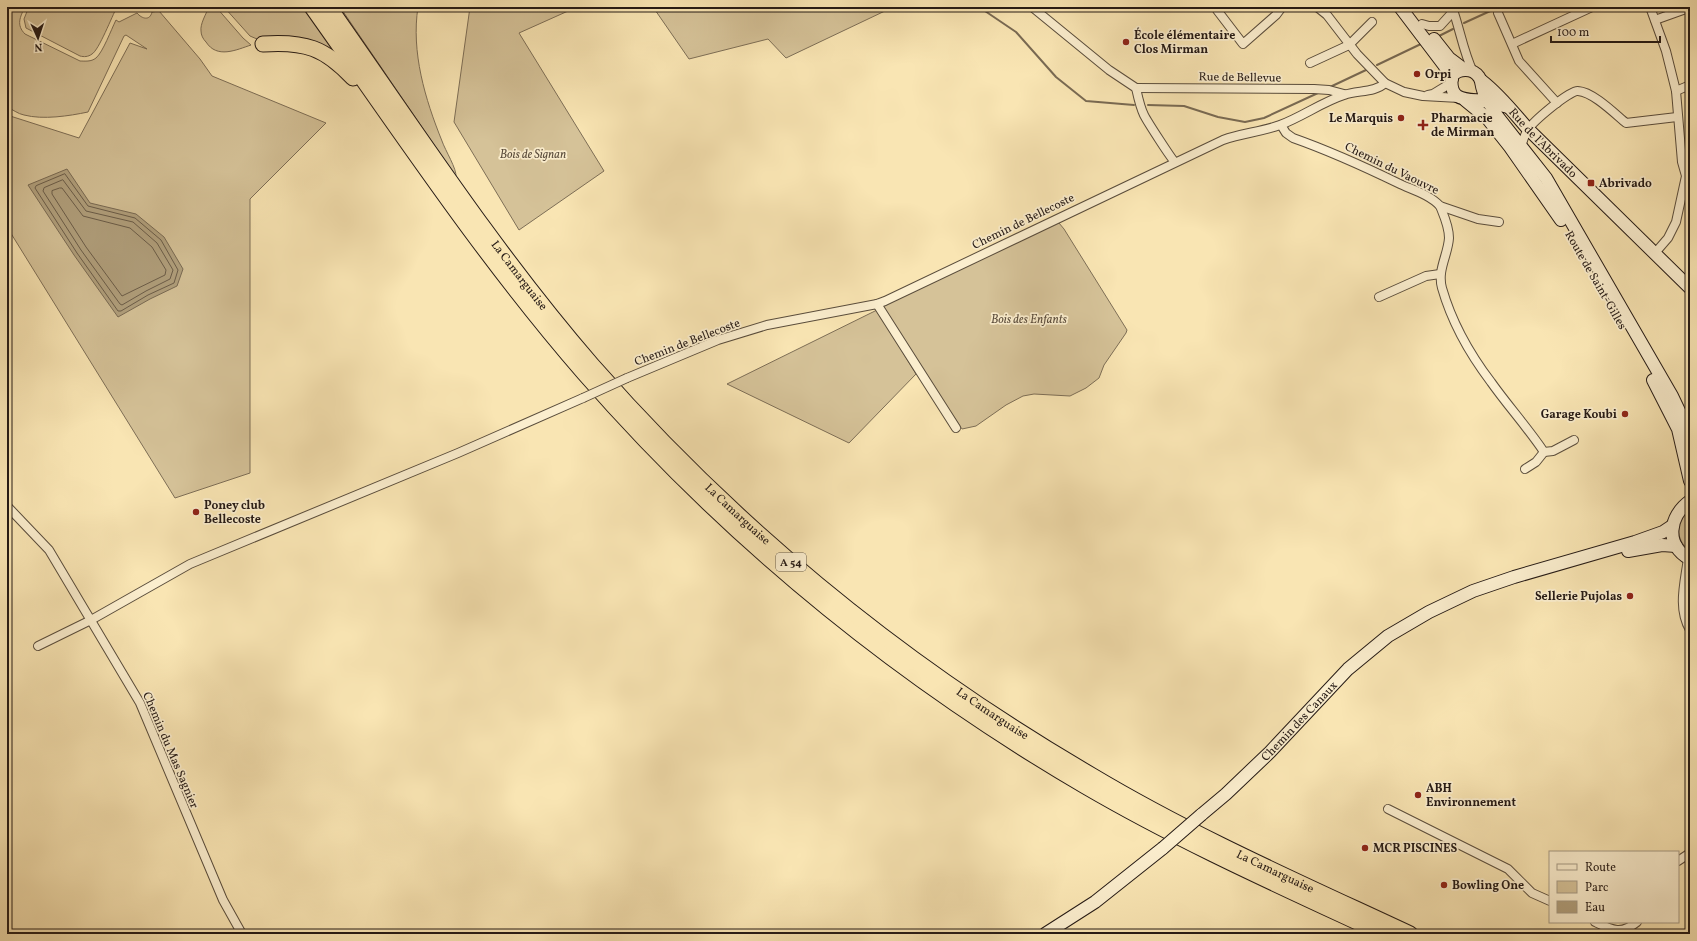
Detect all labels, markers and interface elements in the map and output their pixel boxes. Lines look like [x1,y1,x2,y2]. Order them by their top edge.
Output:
north arrow [18,18,58,58]
scale bar [1551,18,1660,44]
text: 100 m [1557,25,1590,41]
place label: École élémentaire Clos Mirman [1134,27,1235,58]
marker: École élémentaire Clos Mirman [1121,37,1131,47]
text: N [34,39,43,54]
place label: Orpi [1425,67,1451,83]
street label: Rue de Bellevue [1199,69,1282,87]
marker: Orpi [1412,69,1422,79]
street label: Rue de l'Abrivado [1504,105,1580,182]
place label: Le Marquis [1329,111,1393,127]
place label: Pharmacie de Mirman [1431,111,1495,141]
marker: Le Marquis [1396,113,1406,123]
marker: Pharmacie de Mirman [1418,120,1428,130]
street label: Chemin du Vaouvre [1342,139,1442,199]
park label: Bois de Signan [500,147,566,163]
place label: Abrivado [1599,176,1652,192]
marker: Abrivado [1586,178,1596,188]
street label: Chemin de Bellecoste [970,190,1078,254]
street label: Route de Saint-Gilles [1560,228,1630,333]
street label: La Camarguaise [487,238,551,314]
park label: Bois des Enfants [991,312,1068,328]
street label: Chemin de Bellecoste [632,315,743,370]
place label: Garage Koubi [1541,407,1617,423]
marker: Garage Koubi [1620,409,1630,419]
street label: La Camarguaise [701,480,774,549]
place label: Poney club Bellecoste [204,498,265,528]
marker: Poney club Bellecoste [191,507,201,517]
road number: A 54 [776,553,806,571]
place label: Sellerie Pujolas [1535,589,1622,605]
marker: Sellerie Pujolas [1625,591,1635,601]
street label: Chemin des Canaux [1258,678,1341,765]
street label: La Camarguaise [953,684,1032,744]
street label: Chemin du Mas Sagnier [138,690,202,811]
place label: ABH Environnement [1426,781,1516,811]
marker: ABH Environnement [1413,790,1423,800]
place label: MCR PISCINES [1373,841,1457,857]
marker: MCR PISCINES [1360,843,1370,853]
street label: La Camarguaise [1233,847,1316,897]
legend [1549,851,1679,923]
text: Route [1585,860,1616,876]
place label: Bowling One [1452,878,1524,894]
marker: Bowling One [1439,880,1449,890]
text: Parc [1585,880,1608,896]
text: Eau [1585,900,1605,916]

